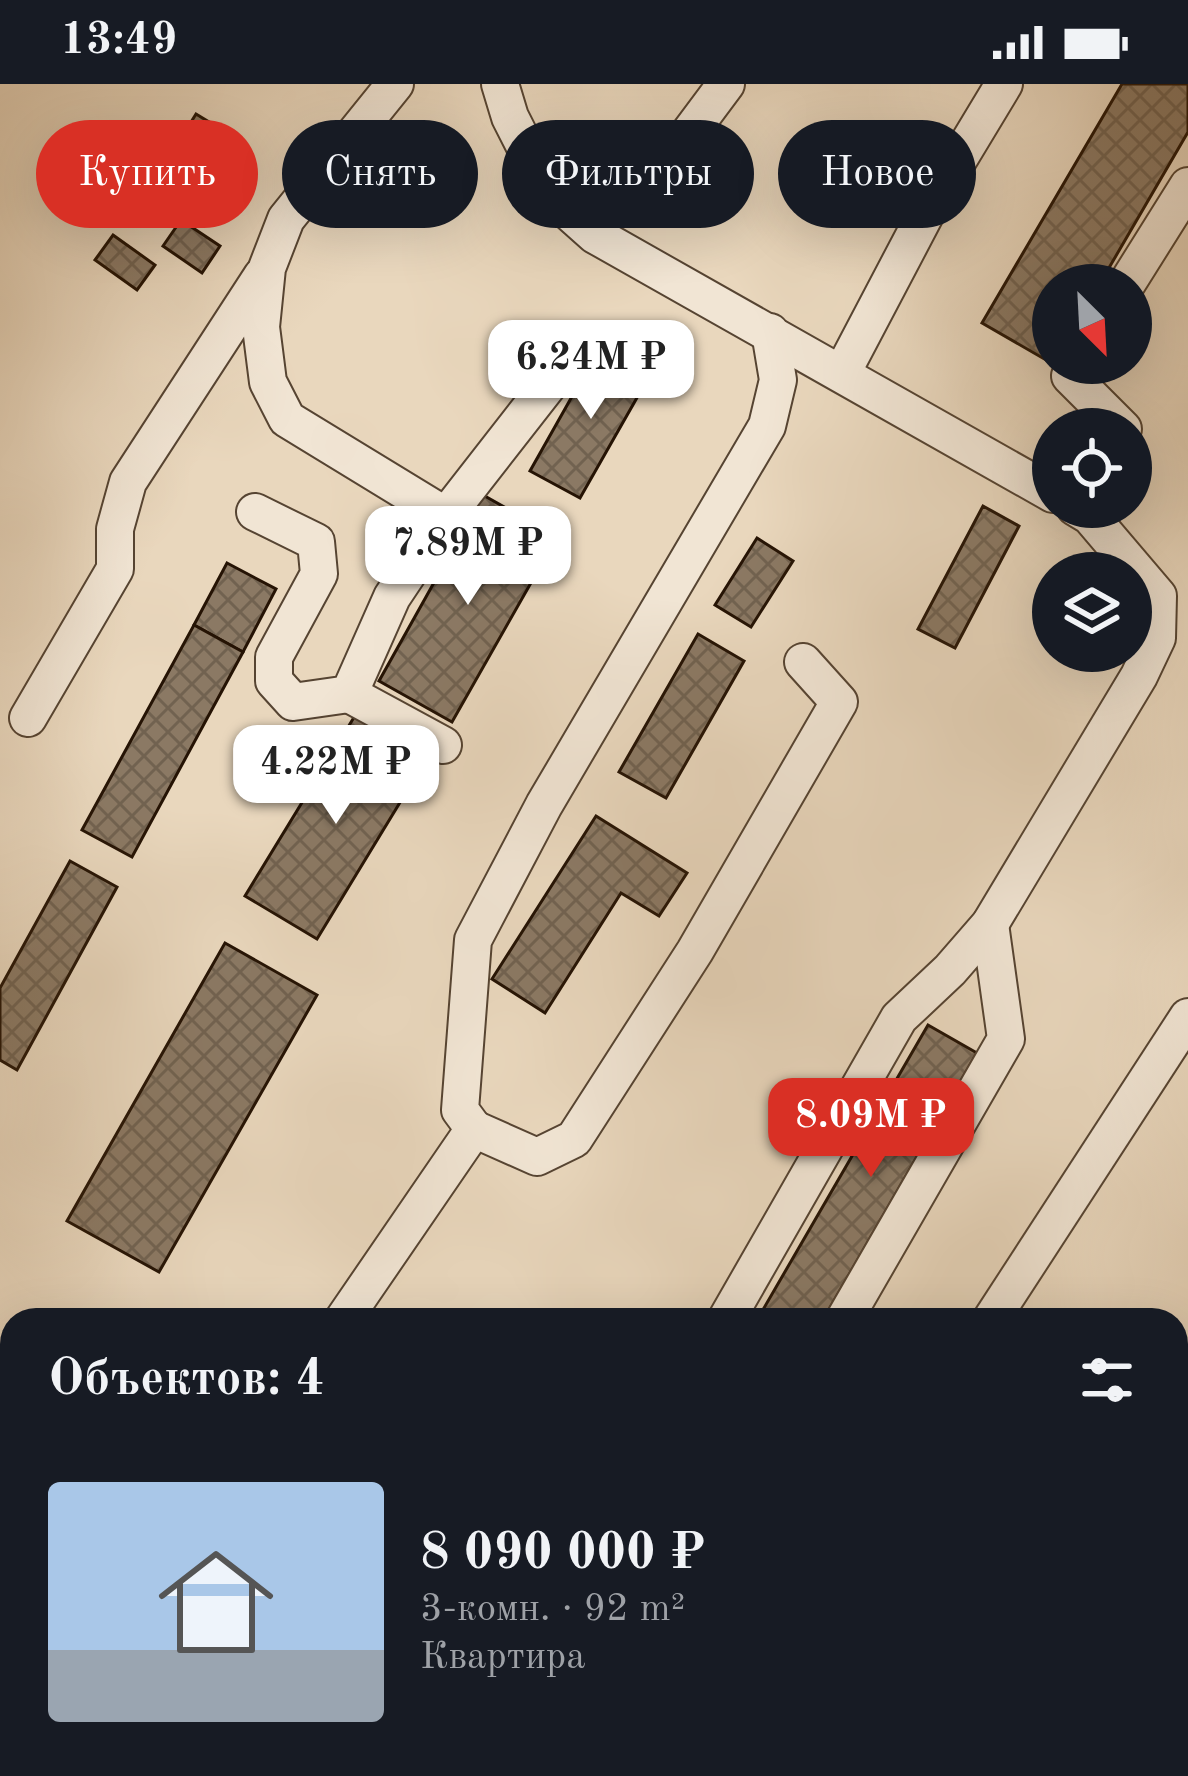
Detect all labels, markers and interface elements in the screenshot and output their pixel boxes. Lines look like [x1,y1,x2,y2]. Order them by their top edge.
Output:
text: 13:49 [60,19,177,64]
chip: Купить [36,120,258,228]
chip: Снять [282,120,478,228]
chip: Фильтры [502,120,754,228]
chip: Новое [778,120,976,228]
north arrow [1032,264,1152,384]
map controls [1032,264,1152,672]
pin: 6.24M ₽ [480,320,702,422]
text: 6.24M ₽ [515,339,667,378]
button: locate [1032,408,1152,528]
pin: 7.89M ₽ [357,506,579,608]
text: 7.89M ₽ [392,525,544,564]
button: layers [1032,552,1152,672]
pin: 4.22M ₽ [225,725,447,827]
text: 4.22M ₽ [260,744,412,783]
pin: 8.09M ₽ [760,1078,982,1180]
text: 8.09M ₽ [795,1097,947,1136]
icon: filters [1074,1347,1140,1413]
text: Объектов: 4 [48,1355,325,1406]
text: 8 090 000 ₽ [420,1529,706,1580]
icon: home [144,1530,288,1674]
text: 3-комн. · 92 m² [420,1590,685,1629]
text: Квартира [420,1638,585,1677]

